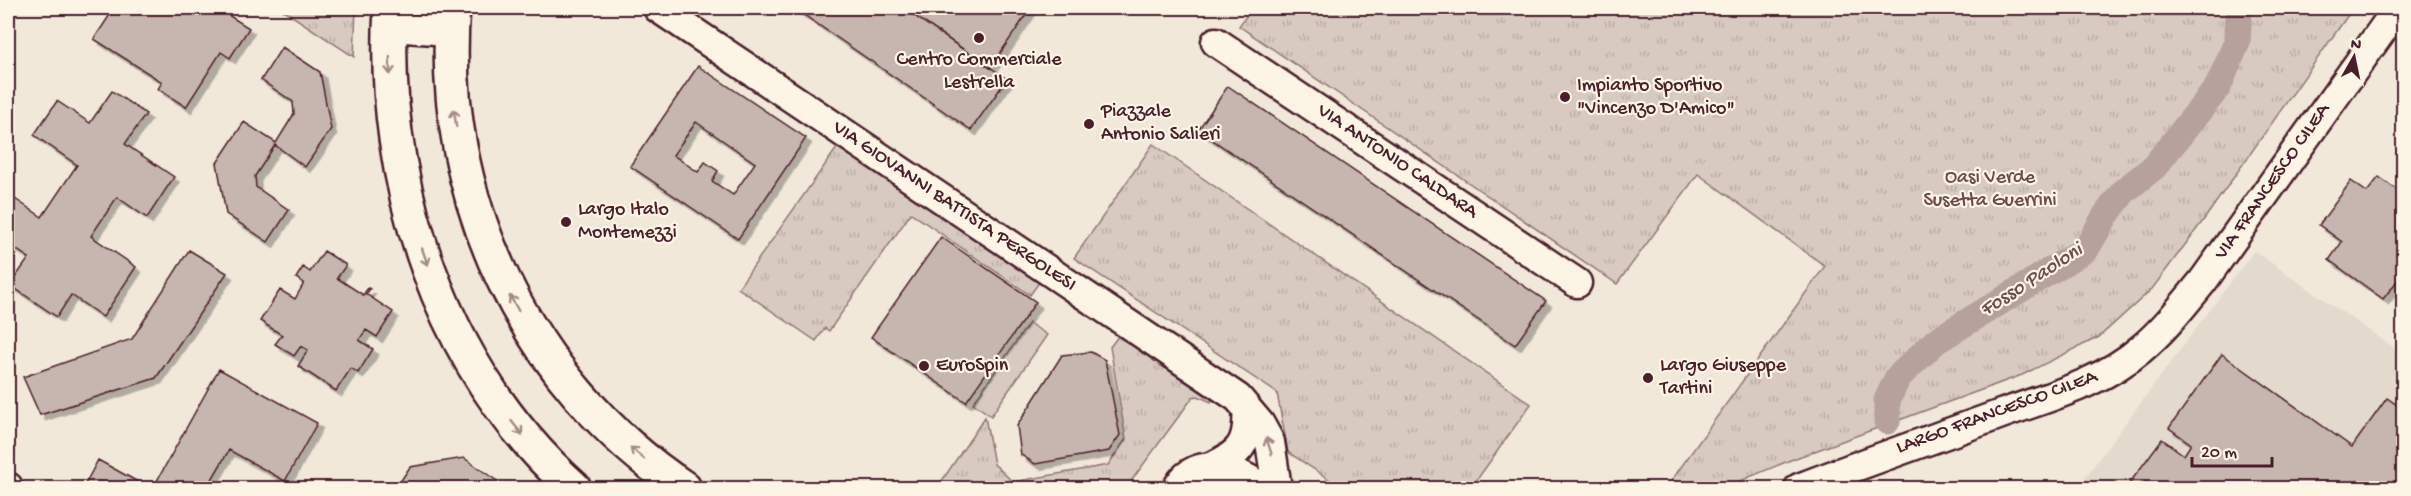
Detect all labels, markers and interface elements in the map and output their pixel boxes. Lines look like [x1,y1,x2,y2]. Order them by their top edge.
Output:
north arrow [2324,27,2384,87]
marker: Centro Commerciale Lestrella [972,31,986,45]
text: N [2349,35,2363,56]
place label: Centro Commerciale Lestrella [896,49,1062,95]
one-way arrow [384,55,396,75]
place label: Impianto Sportivo "Vincenzo D'Amico" [1577,75,1735,121]
marker: Impianto Sportivo "Vincenzo D'Amico" [1558,90,1572,104]
street label: VIA FRANCESCO CILEA [2210,98,2336,265]
street label: VIA ANTONIO CALDARA [1311,99,1483,225]
place label: Piazzale Antonio Salieri [1100,101,1221,147]
one-way arrow [450,109,461,129]
street label: VIA GIOVANNI BATTISTA PERGOLESI [827,116,1080,297]
marker: Piazzale Antonio Salieri [1082,117,1096,131]
park label: Oasi Verde Susetta Guerrini [1923,167,2057,213]
place label: Largo Italo Montemezzi [578,199,677,245]
marker: Largo Italo Montemezzi [559,215,573,229]
water label: Fosso Paoloni [1976,237,2090,323]
one-way arrow [420,247,431,266]
one-way arrow [508,295,520,312]
place label: EuroSpin [936,355,1009,378]
place label: Largo Giuseppe Tartini [1659,355,1787,401]
marker: EuroSpin [917,359,931,373]
street label: LARGO FRANCESCO CILEA [1893,366,2102,460]
marker: Largo Giuseppe Tartini [1641,371,1655,385]
one-way arrow [510,419,523,435]
scale bar [2192,430,2272,468]
one-way arrow [1263,437,1274,456]
text: 20 m [2201,443,2237,464]
one-way arrow [629,447,645,460]

